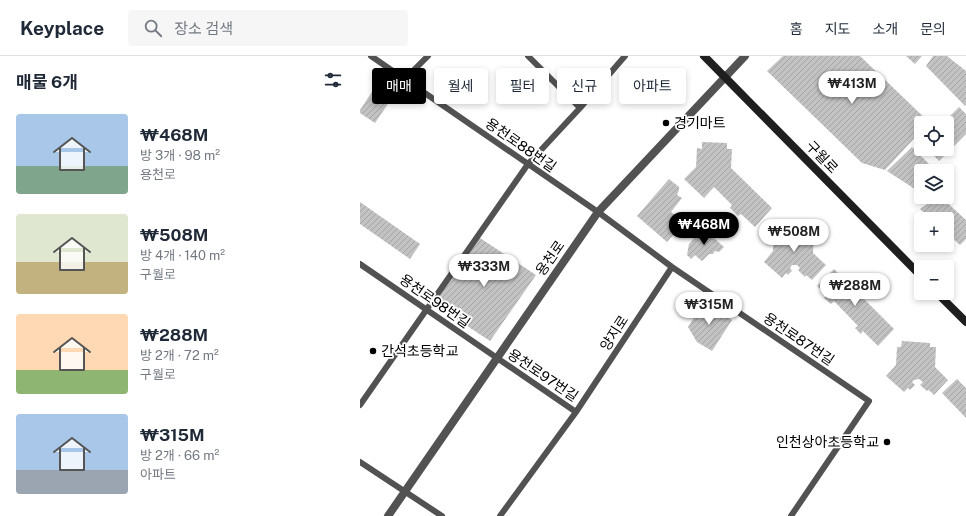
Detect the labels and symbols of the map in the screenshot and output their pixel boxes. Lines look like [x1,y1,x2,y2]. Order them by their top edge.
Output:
pin: ₩413M [824,71,880,105]
street label: 용천로88번길 [483,115,559,175]
place label: 경기마트 [674,115,726,131]
marker: 경기마트 [661,118,671,128]
street label: 구월로 [803,138,841,177]
pin: ₩468M [676,212,732,246]
pin: ₩508M [766,219,822,253]
street label: 용천로 [532,237,568,278]
pin: ₩333M [456,254,512,288]
street label: 용천로98번길 [397,271,473,331]
pin: ₩288M [827,273,883,307]
pin: ₩315M [681,292,737,326]
street label: 용천로87번길 [761,310,837,368]
street label: 양지로 [597,312,631,354]
place label: 간석초등학교 [381,343,458,359]
marker: 간석초등학교 [368,346,378,356]
street label: 용천로97번길 [505,346,581,404]
place label: 인천상아초등학교 [776,434,879,450]
marker: 인천상아초등학교 [882,437,892,447]

